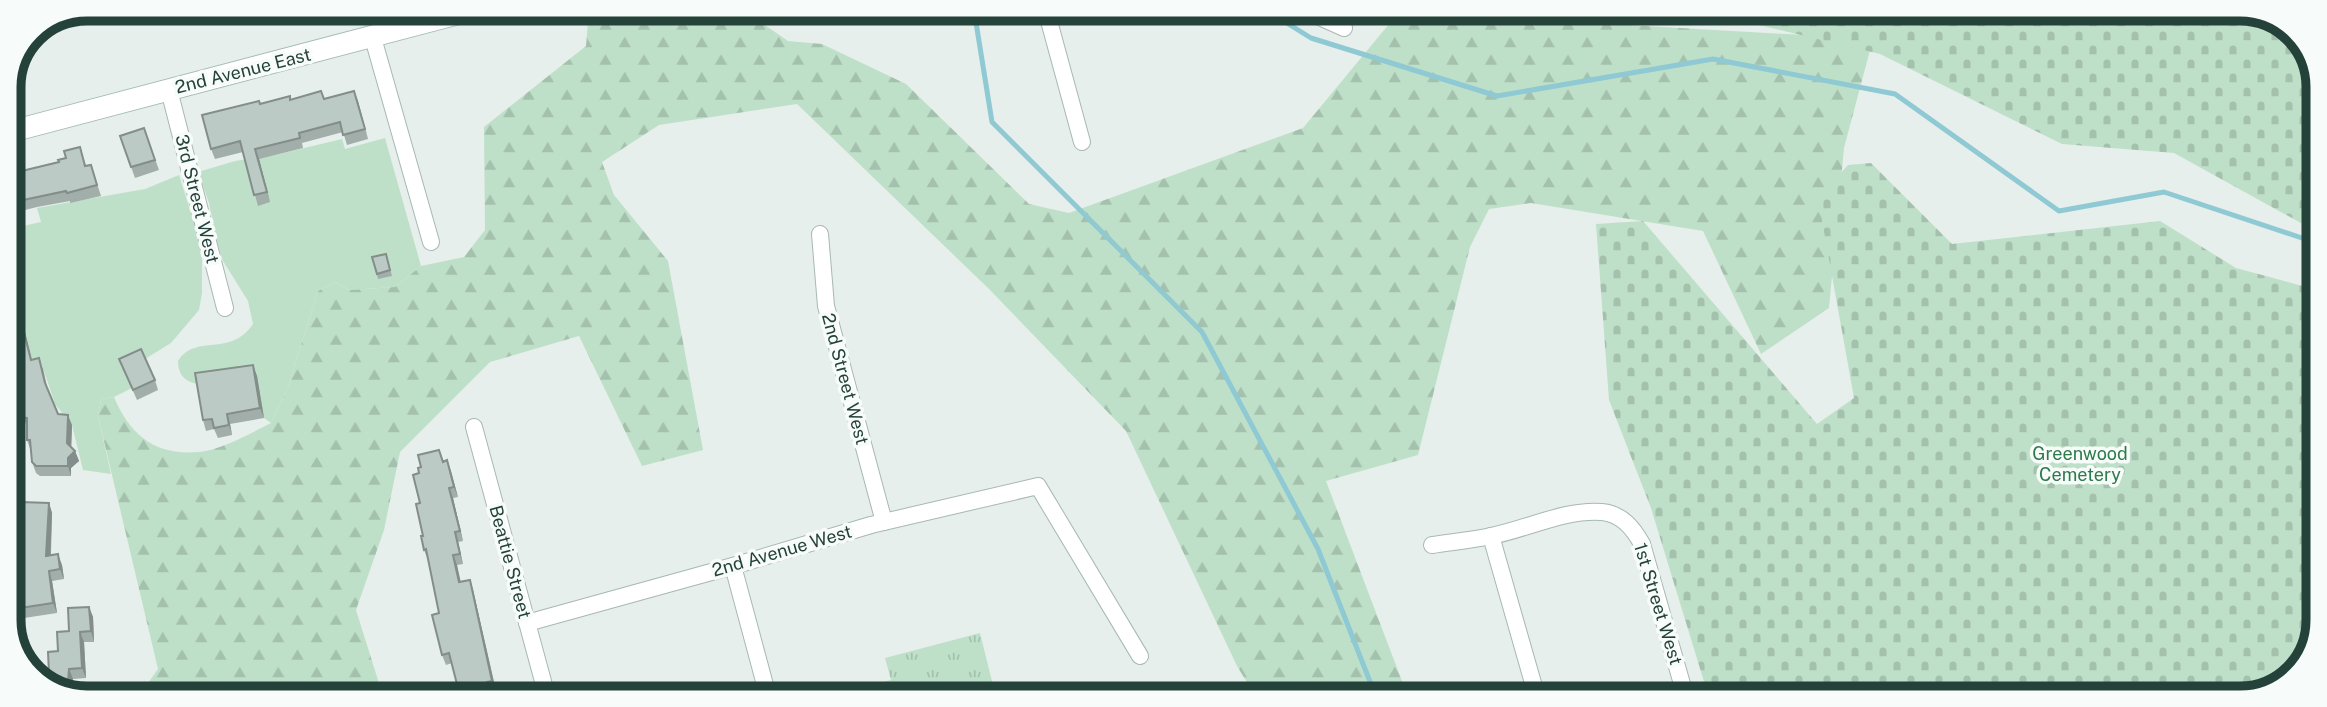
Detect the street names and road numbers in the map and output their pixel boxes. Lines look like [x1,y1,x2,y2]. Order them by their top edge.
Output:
street label: 2nd Avenue East [173,43,313,98]
street label: 3rd Street West [171,132,224,266]
street label: 2nd Street West [818,311,873,447]
street label: Beattie Street [485,503,536,621]
street label: 2nd Avenue West [710,521,854,580]
street label: 1st Street West [1630,540,1687,667]

